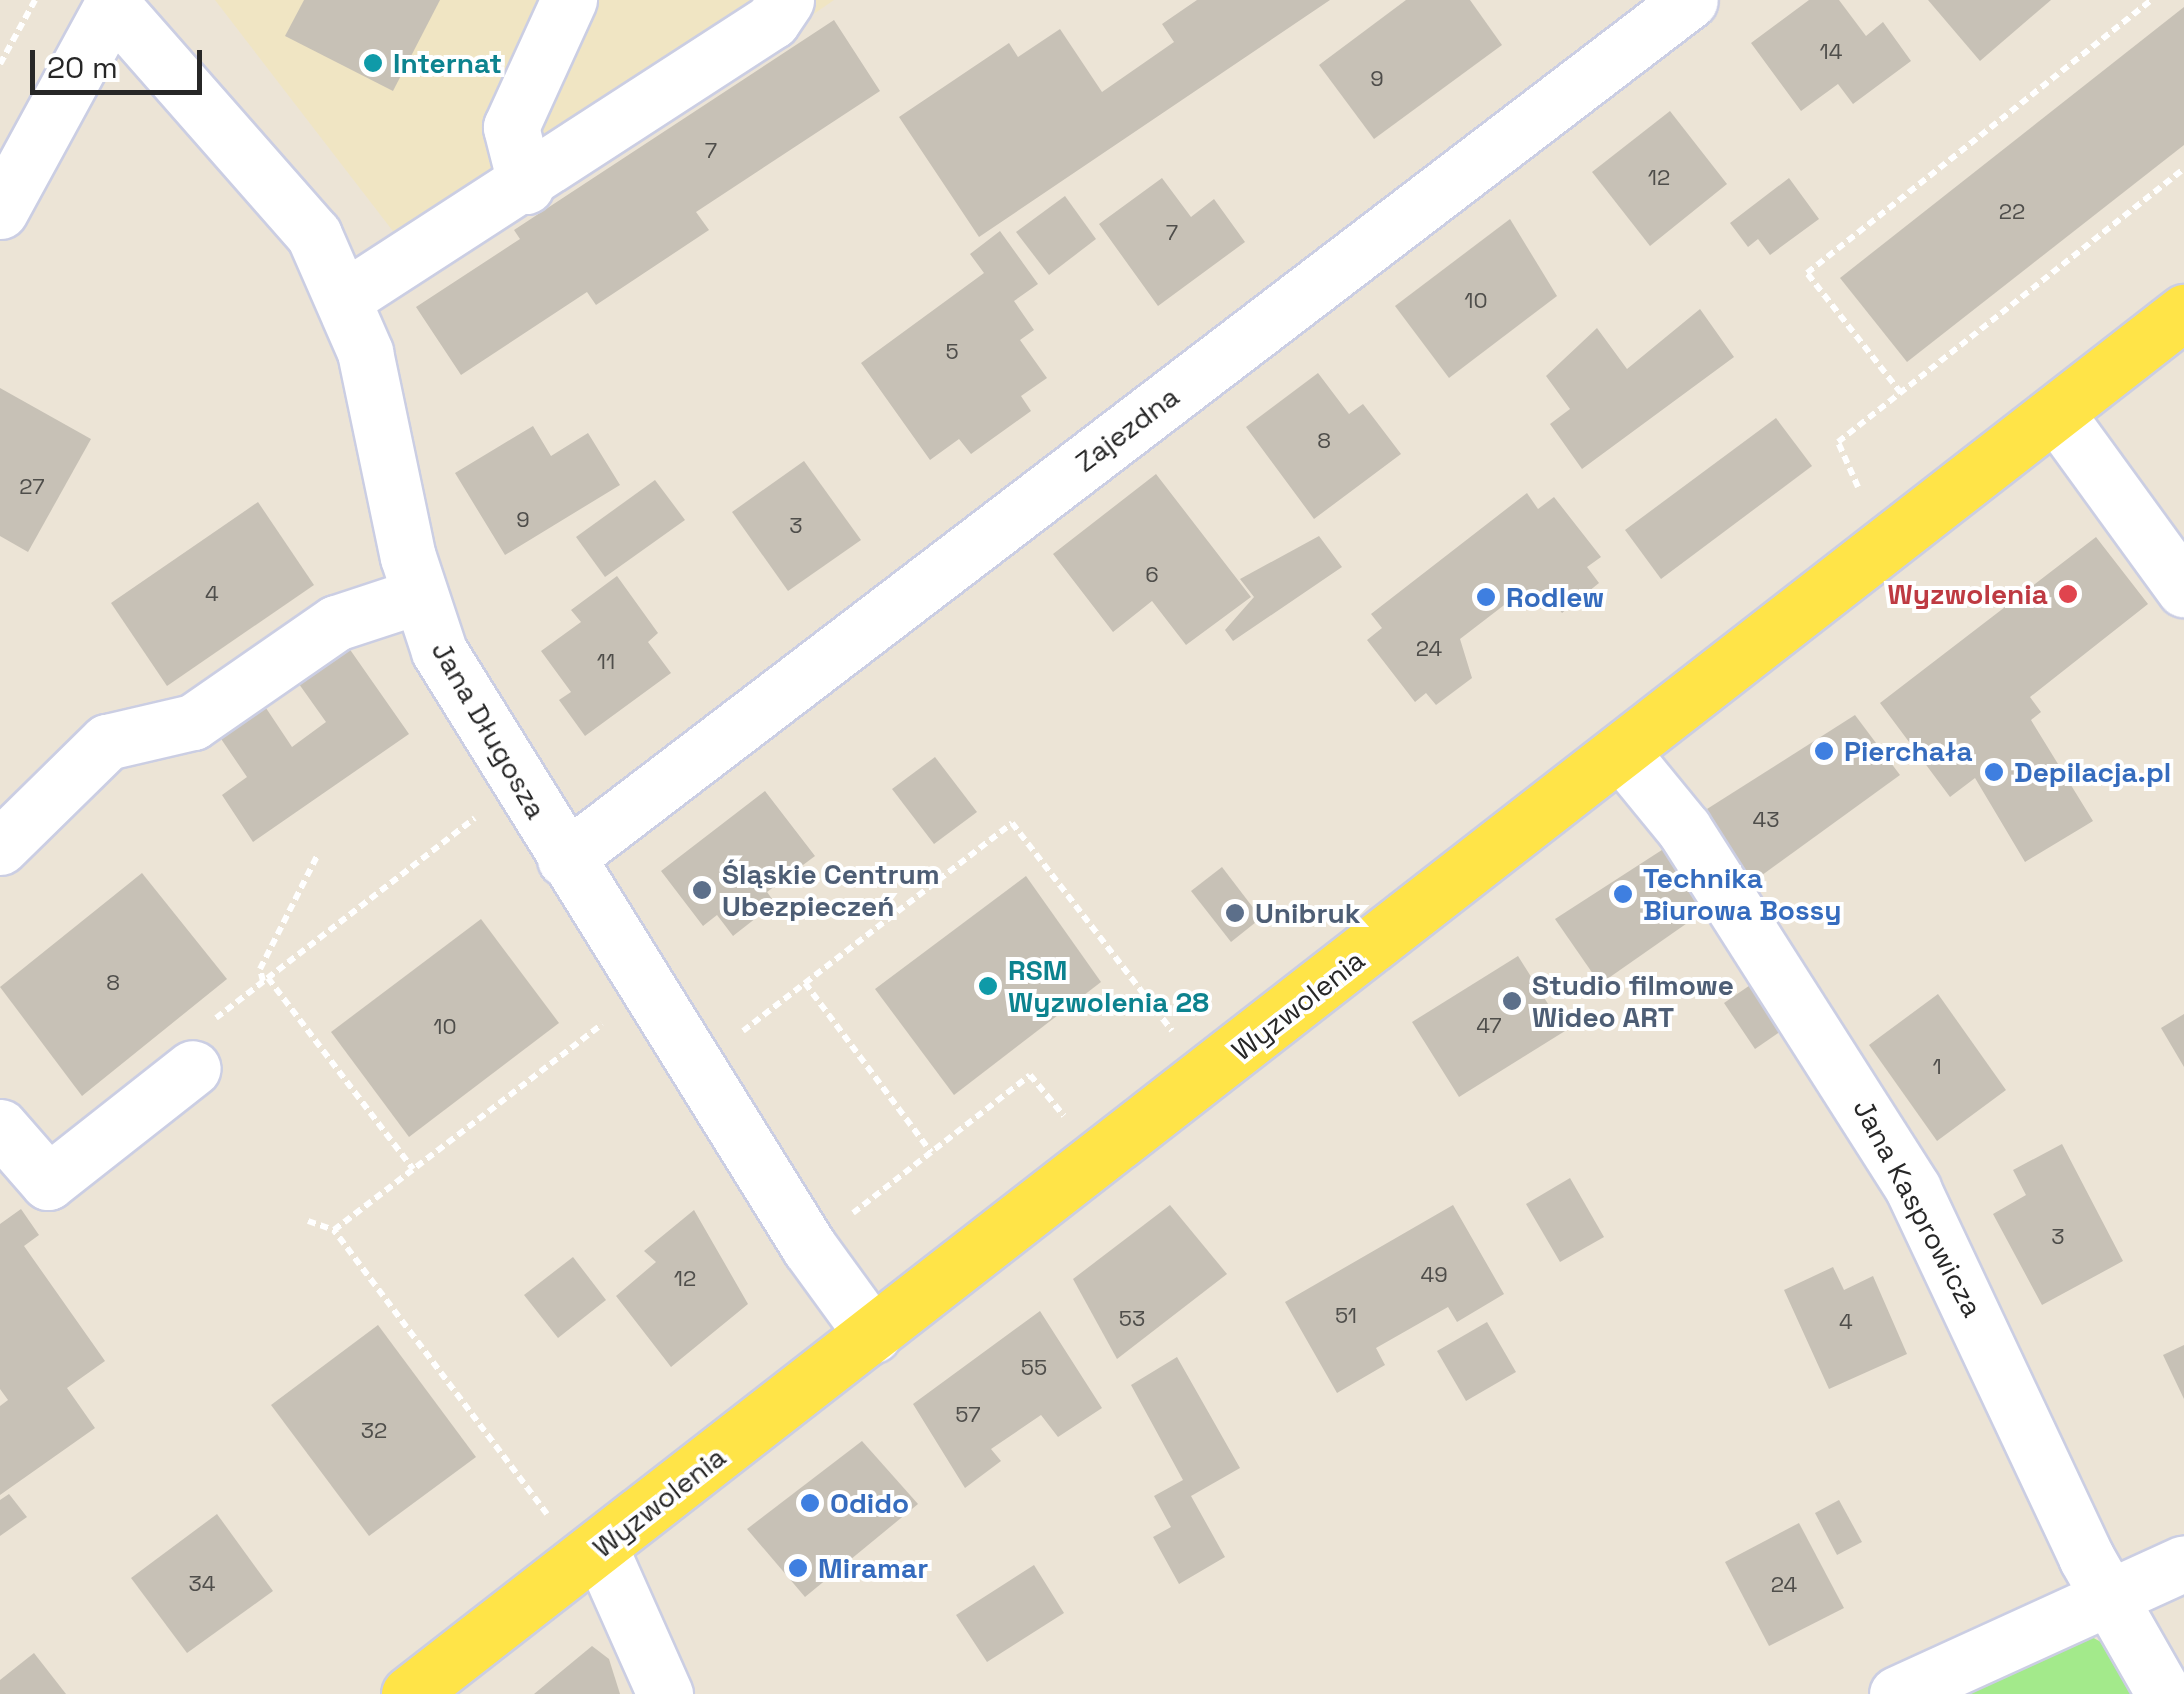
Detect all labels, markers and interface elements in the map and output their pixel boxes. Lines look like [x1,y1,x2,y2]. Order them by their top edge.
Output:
scale bar [35,30,208,92]
house number: 14 [1820,39,1842,65]
place label: Internat [393,46,502,80]
text: 20 m [47,48,118,87]
marker: Internat [362,52,384,74]
house number: 9 [1370,66,1384,92]
house number: 7 [705,138,717,164]
house number: 12 [1648,165,1670,191]
house number: 22 [1999,199,2025,225]
house number: 7 [1166,220,1178,246]
house number: 10 [1464,288,1488,314]
house number: 5 [945,339,959,365]
street label: Zajezdna [1069,379,1185,479]
house number: 8 [1317,428,1331,454]
house number: 27 [19,474,45,500]
house number: 9 [516,507,530,533]
house number: 3 [789,513,803,539]
house number: 6 [1145,562,1159,588]
place label: Wyzwolenia [1888,577,2048,611]
place label: Rodlew [1506,580,1604,614]
house number: 4 [205,581,219,607]
marker: Wyzwolenia [2057,583,2079,605]
marker: Rodlew [1475,586,1497,608]
street label: Jana Długosza [425,635,553,825]
house number: 24 [1416,636,1442,662]
house number: 11 [597,649,615,675]
place label: Pierchała [1844,734,1973,768]
marker: Pierchała [1813,740,1835,762]
place label: Depilacja.pl [2014,755,2171,789]
marker: Depilacja.pl [1983,761,2005,783]
house number: 43 [1752,807,1780,833]
place label: Śląskie Centrum Ubezpieczeń [722,857,940,923]
place label: Technika Biurowa Bossy [1643,861,1842,927]
marker: Śląskie Centrum Ubezpieczeń [691,879,713,901]
marker: Technika Biurowa Bossy [1612,883,1634,905]
place label: Unibruk [1255,896,1361,930]
marker: Unibruk [1224,902,1246,924]
street label: Wyzwolenia [1225,943,1371,1067]
place label: RSM Wyzwolenia 28 [1008,953,1209,1019]
place label: Studio filmowe Wideo ART [1532,968,1734,1034]
house number: 8 [106,970,120,996]
marker: RSM Wyzwolenia 28 [977,975,999,997]
marker: Studio filmowe Wideo ART [1501,990,1523,1012]
house number: 47 [1476,1013,1502,1039]
house number: 10 [433,1014,457,1040]
house number: 1 [1932,1054,1942,1080]
street label: Jana Kasprowicza [1846,1093,1990,1323]
house number: 3 [2051,1224,2065,1250]
house number: 49 [1420,1262,1448,1288]
house number: 12 [674,1266,696,1292]
house number: 51 [1335,1303,1357,1329]
house number: 53 [1119,1306,1145,1332]
house number: 4 [1839,1309,1853,1335]
house number: 55 [1021,1355,1047,1381]
house number: 57 [955,1402,981,1428]
house number: 32 [361,1418,387,1444]
street label: Wyzwolenia [586,1440,732,1564]
place label: Odido [830,1486,909,1520]
marker: Odido [799,1492,821,1514]
place label: Miramar [818,1551,928,1585]
marker: Miramar [787,1557,809,1579]
house number: 34 [188,1571,216,1597]
house number: 24 [1771,1572,1797,1598]

